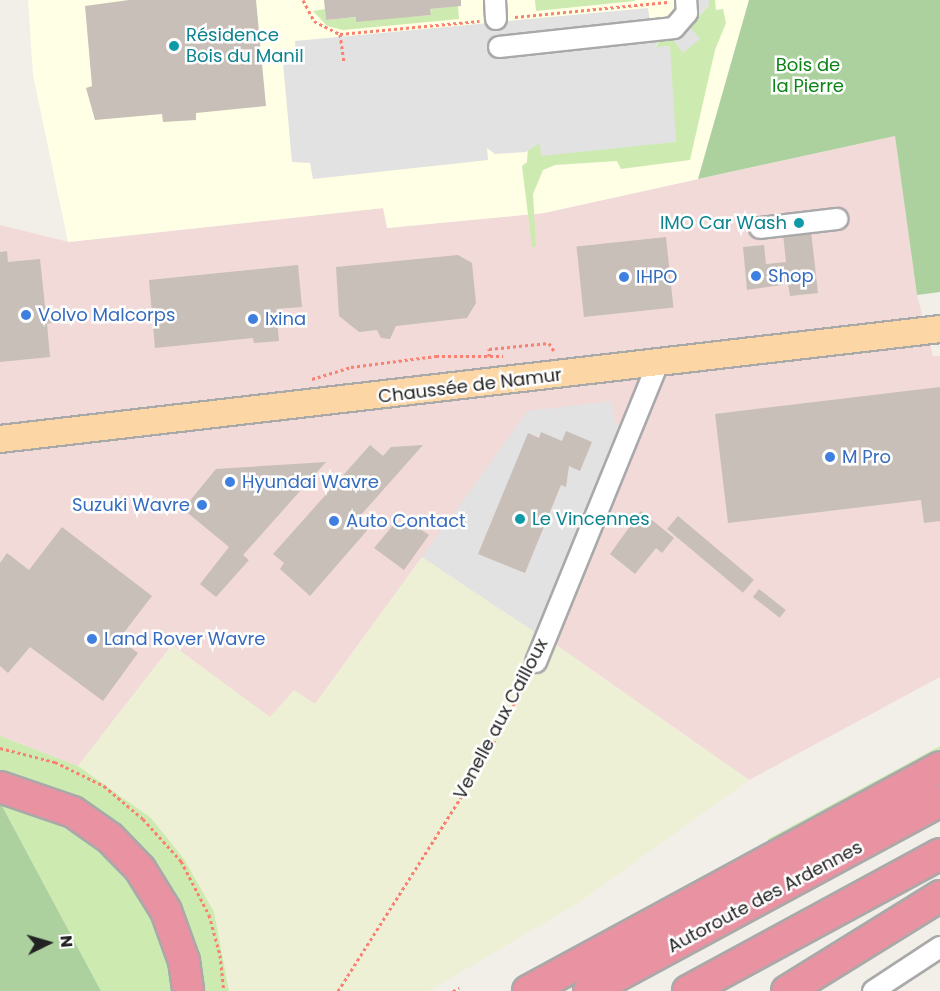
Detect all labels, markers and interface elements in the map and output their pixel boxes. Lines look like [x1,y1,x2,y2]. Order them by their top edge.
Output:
place label: Résidence Bois du Manil [186,25,304,68]
marker: Résidence Bois du Manil [167,39,181,53]
park label: Bois de la Pierre [772,55,844,98]
place label: IMO Car Wash [660,212,787,234]
marker: IMO Car Wash [792,216,806,230]
place label: Shop [768,265,814,287]
place label: IHPO [636,266,677,288]
marker: Shop [749,269,763,283]
marker: IHPO [617,270,631,284]
place label: Volvo Malcorps [38,304,175,326]
marker: Volvo Malcorps [19,308,33,322]
place label: Ixina [265,308,306,330]
marker: Ixina [246,312,260,326]
street label: Chaussée de Namur [377,364,563,408]
place label: M Pro [842,446,891,468]
marker: M Pro [823,450,837,464]
place label: Hyundai Wavre [242,471,379,493]
marker: Hyundai Wavre [223,475,237,489]
place label: Suzuki Wavre [72,494,190,516]
marker: Suzuki Wavre [195,498,209,512]
place label: Le Vincennes [532,508,650,530]
place label: Auto Contact [346,510,466,532]
marker: Le Vincennes [513,512,527,526]
marker: Auto Contact [327,514,341,528]
place label: Land Rover Wavre [104,628,265,650]
marker: Land Rover Wavre [85,632,99,646]
street label: Venelle aux Cailloux [449,635,553,803]
street label: Autoroute des Ardennes [664,836,866,958]
north arrow [18,913,78,973]
text: N [54,934,78,948]

